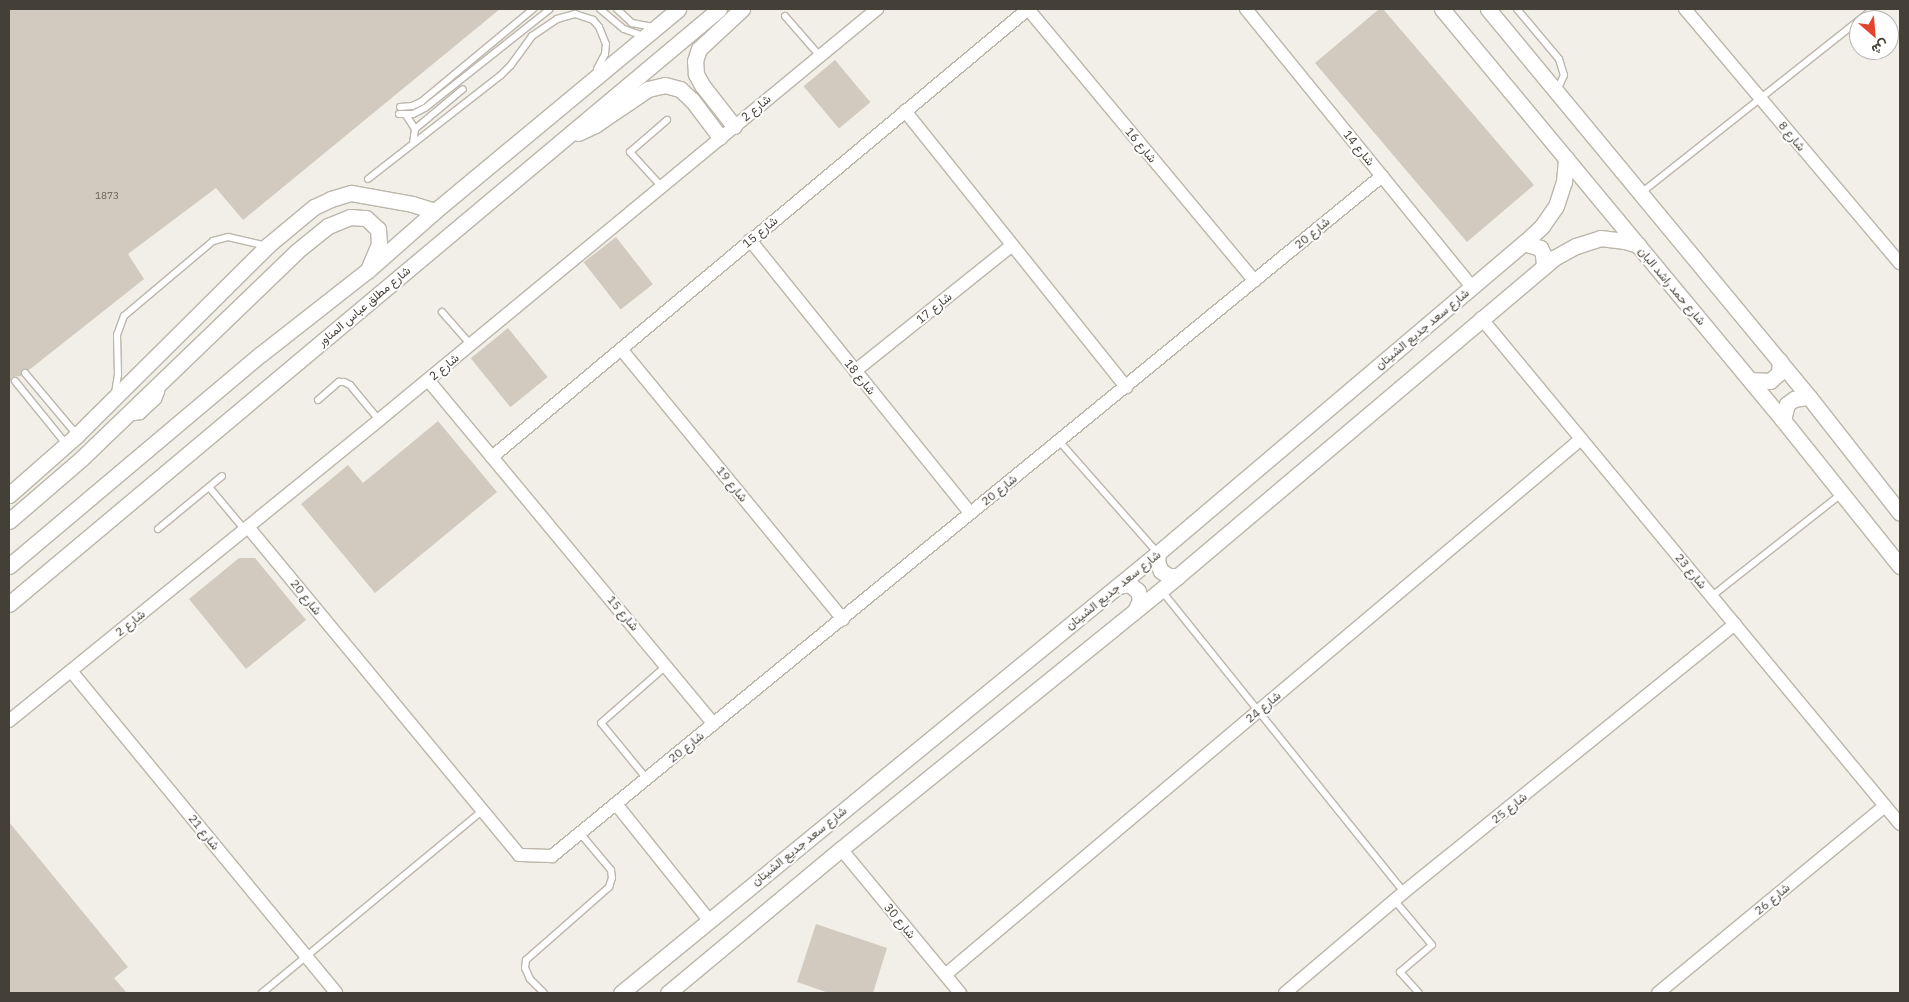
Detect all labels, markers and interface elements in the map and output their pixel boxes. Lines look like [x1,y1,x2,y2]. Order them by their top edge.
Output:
north arrow [1849,10,1899,60]
text: ش [1869,36,1892,59]
street label: شارع 2 [738,92,774,124]
street label: شارع 8 [1776,118,1808,154]
street label: شارع 16 [1122,125,1160,165]
street label: شارع 14 [1340,127,1378,169]
house number: 1873 [95,190,119,202]
street label: شارع 15 [740,213,780,251]
street label: شارع 20 [1292,214,1332,252]
street label: شارع حمد راشد البان [1635,244,1709,328]
street label: شارع مطلق عباس المناور [315,263,413,349]
street label: شارع سعد جديع الشيتان [1372,286,1472,372]
street label: شارع 17 [913,289,955,327]
street label: شارع 2 [426,351,462,383]
street label: شارع 18 [841,356,879,398]
street label: شارع 19 [713,463,751,505]
street label: شارع 20 [978,471,1020,509]
street label: شارع سعد جديع الشيتان [1063,547,1163,633]
street label: شارع 23 [1672,551,1710,591]
street label: شارع 20 [287,576,325,618]
street label: شارع 15 [604,593,642,633]
street label: شارع 2 [112,607,148,639]
street label: شارع 24 [1243,688,1283,726]
street label: شارع 20 [665,728,707,766]
street label: شارع 25 [1488,789,1530,827]
street label: شارع سعد جديع الشيتان [749,803,849,889]
street label: شارع 21 [185,811,223,853]
street label: شارع 26 [1752,880,1792,918]
street label: شارع 30 [881,901,919,941]

